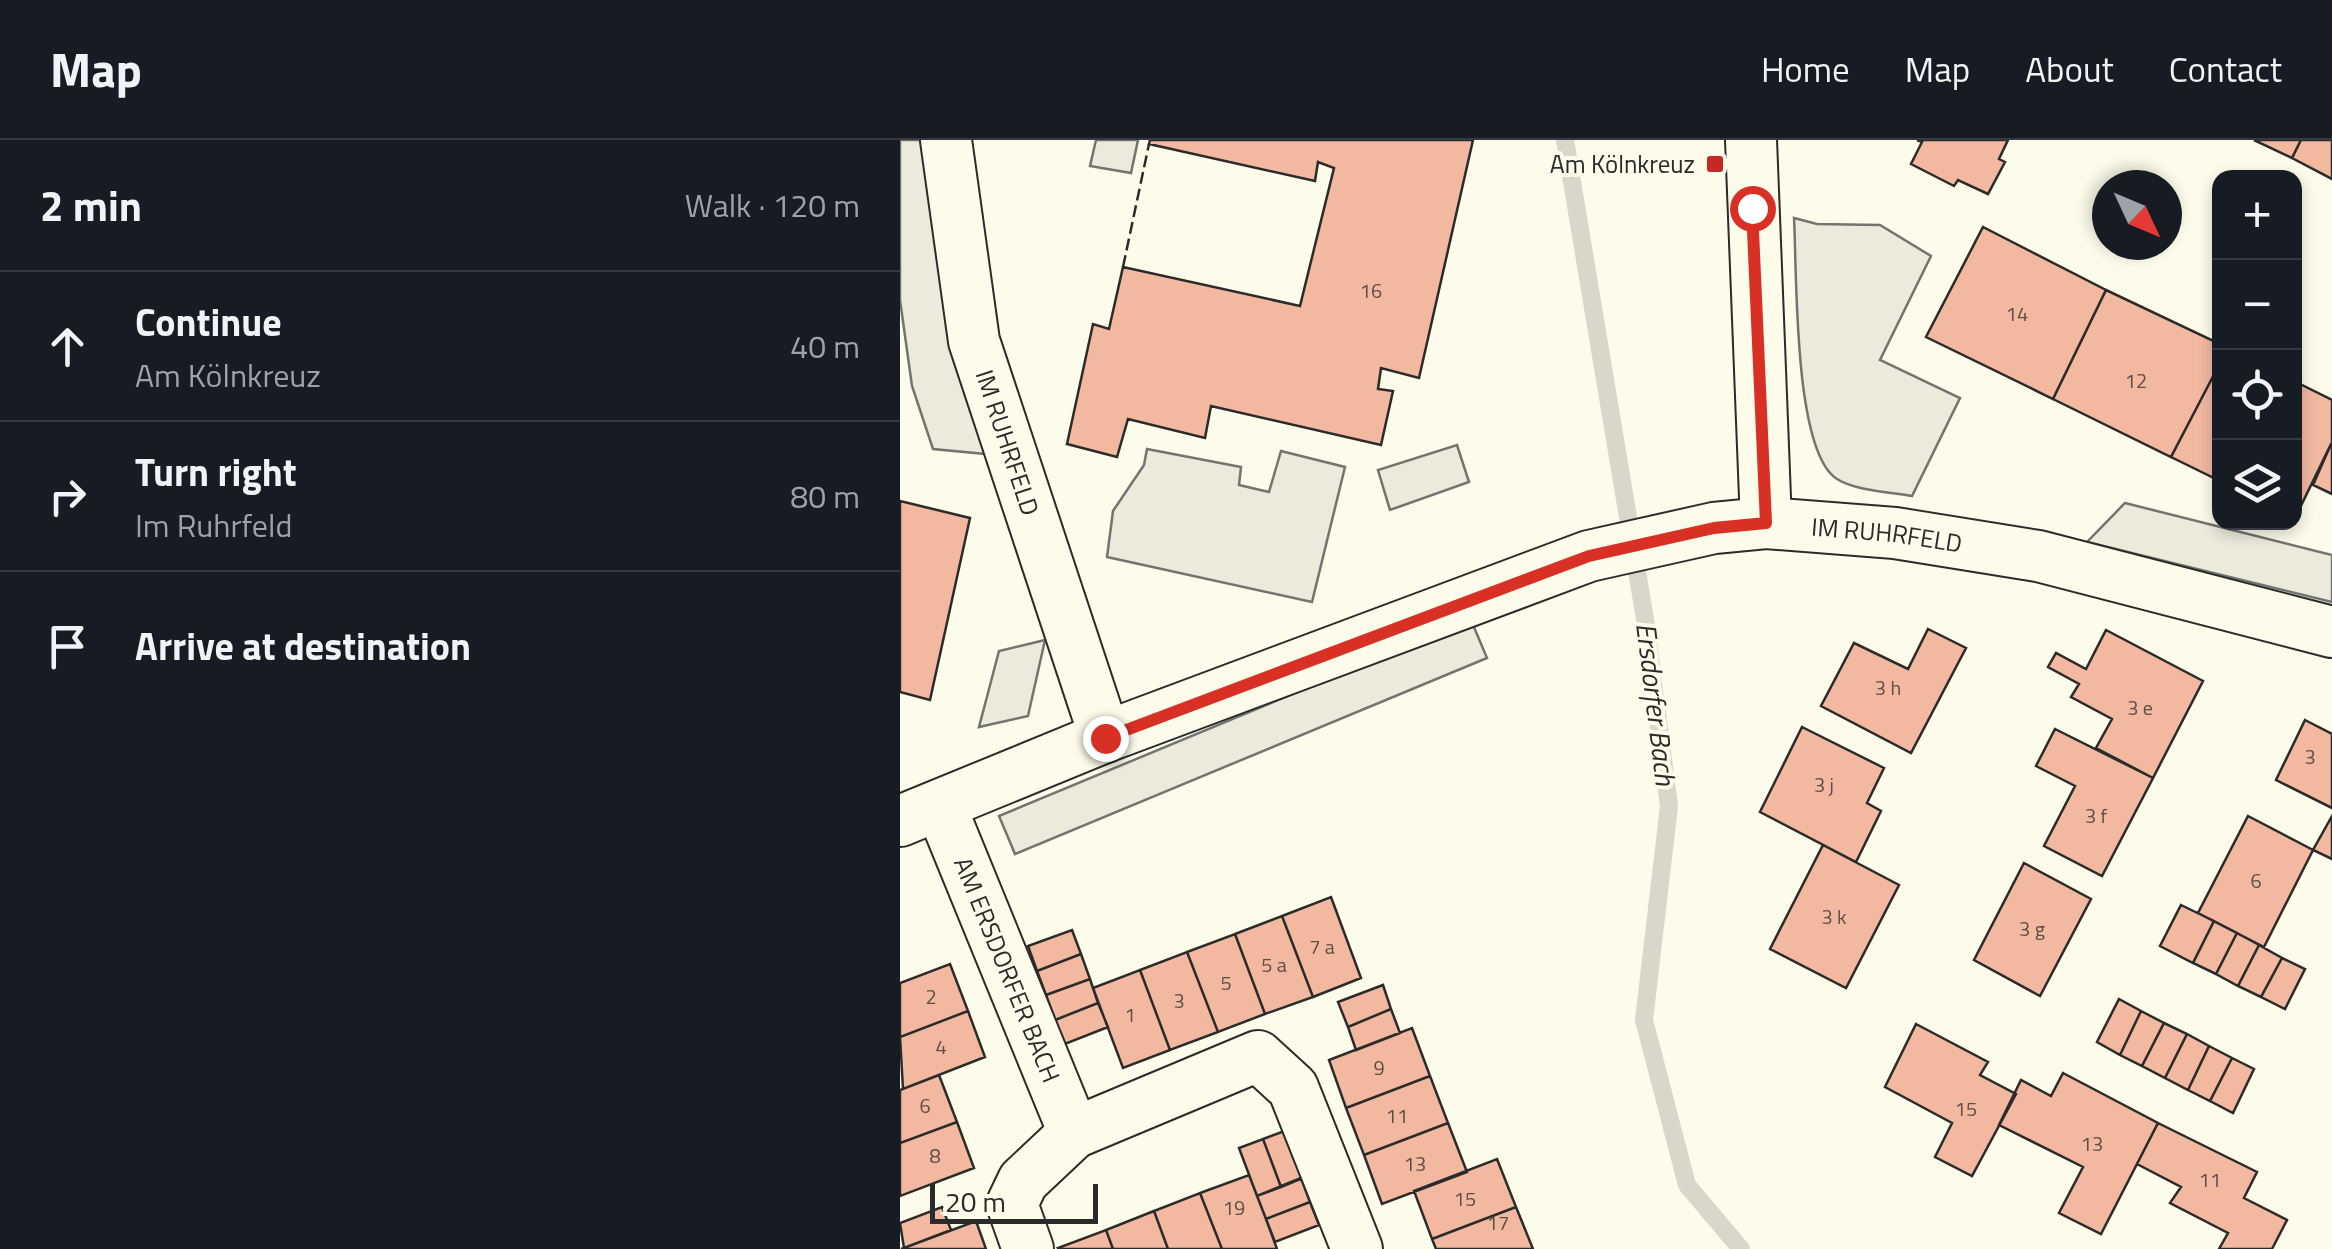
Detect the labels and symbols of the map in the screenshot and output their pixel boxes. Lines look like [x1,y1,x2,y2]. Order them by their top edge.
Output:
place label: Am Kölnkreuz [1550,145,1695,183]
marker: Am Kölnkreuz [1704,153,1726,175]
north arrow [2092,170,2182,260]
route start [1730,186,1776,232]
house number: 16 [1360,275,1382,306]
house number: 14 [2006,298,2028,329]
street label: IM RUHRFELD [966,365,1049,521]
house number: 12 [2125,365,2147,396]
street label: IM RUHRFELD [1810,508,1965,563]
water label: Ersdorfer Bach [1625,620,1688,789]
house number: 3 h [1875,672,1901,703]
house number: 3 e [2127,692,2153,723]
route end [1083,716,1129,762]
house number: 3 [2304,741,2316,772]
house number: 3 j [1814,769,1834,800]
house number: 3 f [2085,800,2107,831]
street label: AM ERSDORFER BACH [944,851,1070,1088]
house number: 6 [2250,865,2262,896]
house number: 3 k [1821,901,1847,932]
house number: 3 g [2019,913,2045,944]
house number: 7 a [1309,931,1335,962]
house number: 5 a [1261,949,1287,980]
house number: 5 [1220,967,1232,998]
house number: 2 [925,981,937,1012]
house number: 3 [1173,985,1185,1016]
house number: 1 [1124,999,1136,1030]
house number: 4 [935,1031,947,1062]
house number: 9 [1373,1052,1385,1083]
house number: 6 [919,1090,931,1121]
house number: 15 [1955,1093,1977,1124]
house number: 11 [1386,1100,1408,1131]
house number: 13 [2081,1128,2103,1159]
house number: 8 [929,1140,941,1171]
house number: 13 [1404,1148,1426,1179]
house number: 11 [2199,1164,2221,1195]
scale bar [930,1179,1098,1224]
house number: 15 [1454,1183,1476,1214]
house number: 19 [1223,1192,1245,1223]
house number: 17 [1487,1207,1509,1238]

